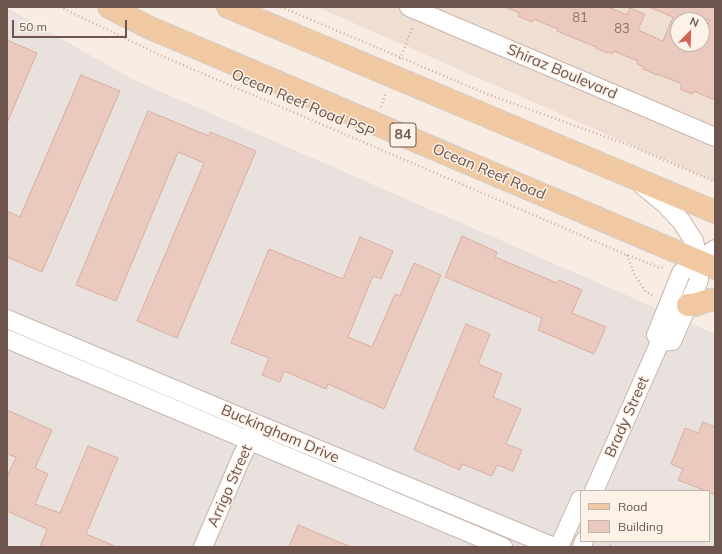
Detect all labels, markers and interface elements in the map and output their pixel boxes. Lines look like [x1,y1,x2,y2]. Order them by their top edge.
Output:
house number: 81 [572,10,588,26]
scale bar [14,12,129,38]
north arrow [670,12,710,52]
text: N [688,14,701,30]
text: 50 m [19,19,47,34]
house number: 83 [614,21,630,37]
street label: Shiraz Boulevard [504,41,620,103]
street label: Ocean Reef Road PSP [229,66,377,142]
road number: 84 [390,123,416,147]
street label: Ocean Reef Road [430,140,548,204]
street label: Brady Street [601,374,653,460]
street label: Buckingham Drive [218,401,342,467]
street label: Arrigo Street [204,442,256,530]
legend [580,490,710,542]
text: Road [618,499,647,514]
text: Building [618,519,663,534]

